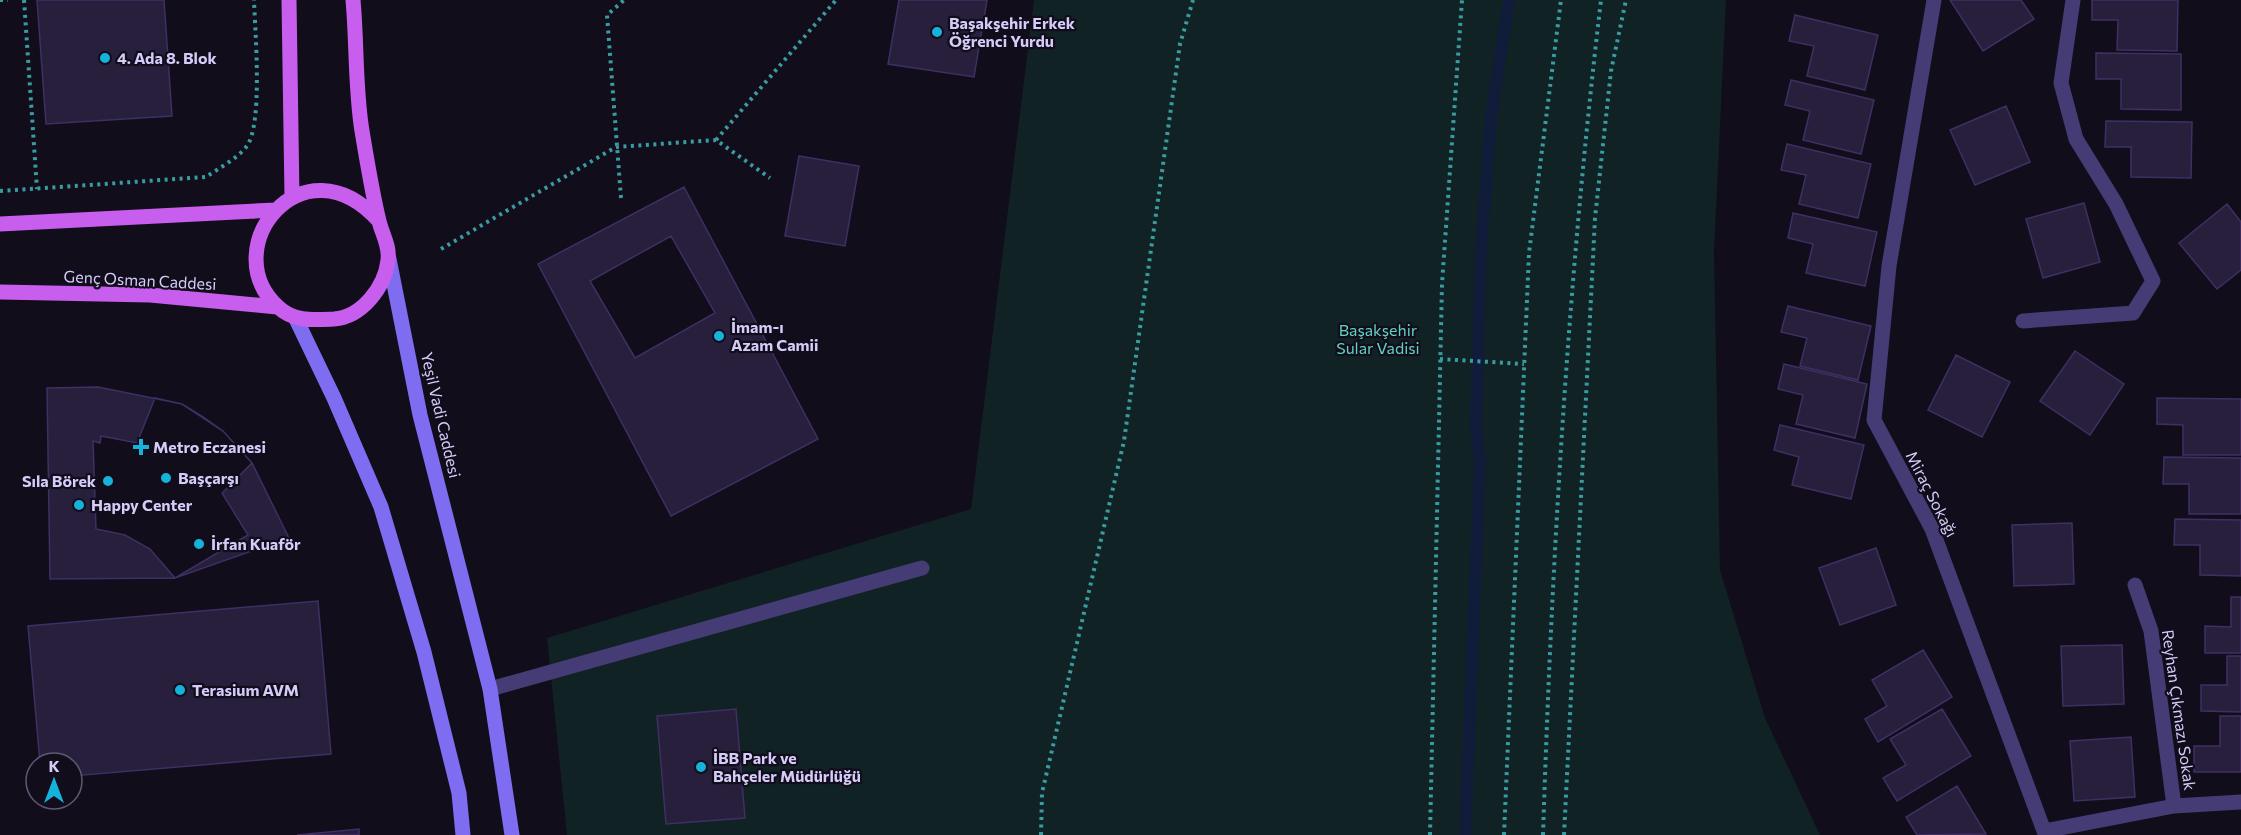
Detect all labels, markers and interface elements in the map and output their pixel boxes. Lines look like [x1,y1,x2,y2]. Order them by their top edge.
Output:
place label: Başakşehir Erkek Öğrenci Yurdu [949,13,1076,50]
marker: Başakşehir Erkek Öğrenci Yurdu [930,25,944,39]
place label: 4. Ada 8. Blok [117,48,217,67]
marker: 4. Ada 8. Blok [98,51,112,65]
street label: Genç Osman Caddesi [63,266,217,293]
place label: İmam-ı Azam Camii [731,317,818,354]
park label: Başakşehir Sular Vadisi [1336,320,1420,357]
marker: İmam-ı Azam Camii [712,329,726,343]
street label: Yeşil Vadi Caddesi [418,350,465,480]
place label: Metro Eczanesi [153,437,266,456]
marker: Metro Eczanesi [134,440,148,454]
street label: Miraç Sokağı [1903,448,1962,540]
place label: Başçarşı [178,468,239,487]
place label: Sıla Börek [22,471,97,490]
marker: Başçarşı [159,471,173,485]
marker: Sıla Börek [101,474,115,488]
place label: Happy Center [91,495,193,514]
marker: Happy Center [72,498,86,512]
place label: İrfan Kuaför [211,534,301,553]
marker: İrfan Kuaför [192,537,206,551]
street label: Reyhan Çıkmazı Sokak [2159,628,2200,792]
place label: Terasium AVM [192,680,299,699]
marker: Terasium AVM [173,683,187,697]
place label: İBB Park ve Bahçeler Müdürlüğü [713,748,861,785]
north arrow [24,751,84,811]
text: K [48,756,60,775]
marker: İBB Park ve Bahçeler Müdürlüğü [694,760,708,774]

